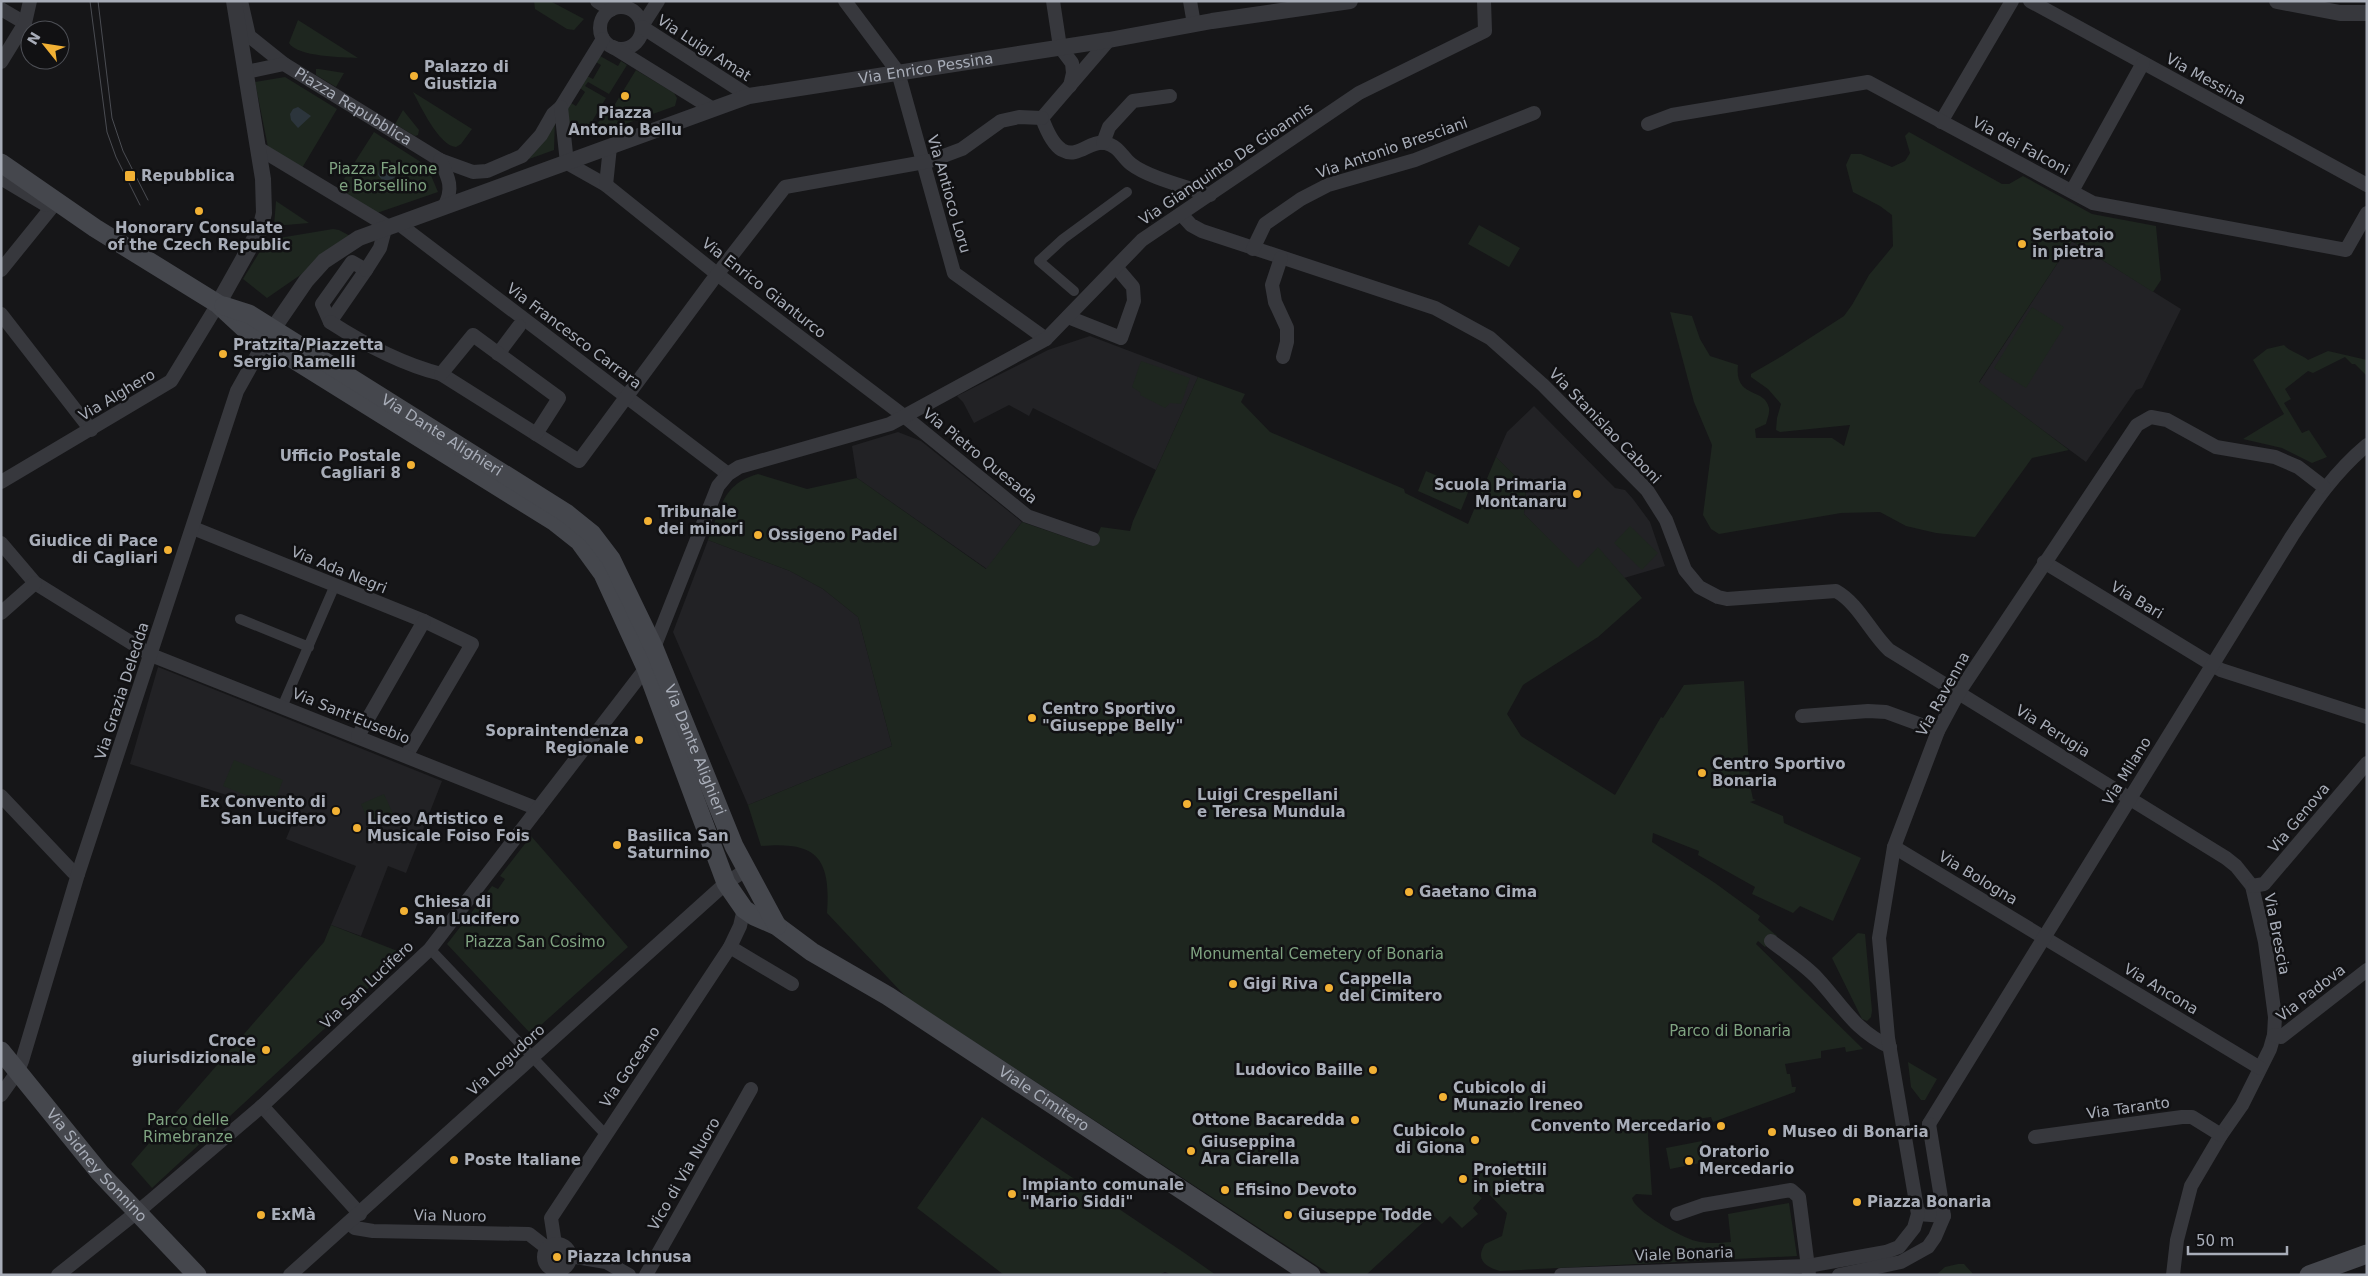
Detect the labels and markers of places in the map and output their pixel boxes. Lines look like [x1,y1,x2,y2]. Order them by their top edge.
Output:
place label: Palazzo di Giustizia [424,58,509,93]
marker: Palazzo di Giustizia [408,70,420,82]
marker: Piazza Antonio Bellu [619,90,631,102]
place label: Piazza Antonio Bellu [568,104,682,139]
place label: Repubblica [141,167,235,185]
marker: Repubblica [123,169,137,183]
marker: Honorary Consulate of the Czech Republic [193,205,205,217]
place label: Honorary Consulate of the Czech Republic [107,219,291,254]
place label: Serbatoio in pietra [2032,226,2114,261]
marker: Serbatoio in pietra [2016,238,2028,250]
place label: Pratzita/Piazzetta Sergio Ramelli [233,336,384,371]
marker: Pratzita/Piazzetta Sergio Ramelli [217,348,229,360]
place label: Ufficio Postale Cagliari 8 [280,447,401,482]
marker: Ufficio Postale Cagliari 8 [405,459,417,471]
place label: Scuola Primaria Montanaru [1434,476,1567,511]
marker: Scuola Primaria Montanaru [1571,488,1583,500]
place label: Tribunale dei minori [658,503,744,538]
marker: Tribunale dei minori [642,515,654,527]
place label: Ossigeno Padel [768,526,898,544]
marker: Ossigeno Padel [752,529,764,541]
place label: Giudice di Pace di Cagliari [29,532,158,567]
marker: Giudice di Pace di Cagliari [162,544,174,556]
place label: Centro Sportivo "Giuseppe Belly" [1042,700,1183,735]
marker: Centro Sportivo "Giuseppe Belly" [1026,712,1038,724]
place label: Sopraintendenza Regionale [485,722,629,757]
marker: Sopraintendenza Regionale [633,734,645,746]
place label: Centro Sportivo Bonaria [1712,755,1846,790]
marker: Centro Sportivo Bonaria [1696,767,1708,779]
place label: Luigi Crespellani e Teresa Mundula [1197,786,1346,821]
place label: Ex Convento di San Lucifero [200,793,326,828]
marker: Luigi Crespellani e Teresa Mundula [1181,798,1193,810]
marker: Ex Convento di San Lucifero [330,805,342,817]
place label: Liceo Artistico e Musicale Foiso Fois [367,810,530,845]
marker: Liceo Artistico e Musicale Foiso Fois [351,822,363,834]
place label: Basilica San Saturnino [627,827,729,862]
marker: Basilica San Saturnino [611,839,623,851]
place label: Gaetano Cima [1419,883,1537,901]
marker: Gaetano Cima [1403,886,1415,898]
place label: Chiesa di San Lucifero [414,893,520,928]
marker: Chiesa di San Lucifero [398,905,410,917]
place label: Cappella del Cimitero [1339,970,1442,1005]
place label: Gigi Riva [1243,975,1318,993]
marker: Gigi Riva [1227,978,1239,990]
marker: Cappella del Cimitero [1323,982,1335,994]
place label: Croce giurisdizionale [132,1032,256,1067]
marker: Croce giurisdizionale [260,1044,272,1056]
place label: Ludovico Baille [1235,1061,1363,1079]
marker: Ludovico Baille [1367,1064,1379,1076]
place label: Cubicolo di Munazio Ireneo [1453,1079,1583,1114]
marker: Cubicolo di Munazio Ireneo [1437,1091,1449,1103]
place label: Ottone Bacaredda [1192,1111,1345,1129]
marker: Ottone Bacaredda [1349,1114,1361,1126]
place label: Convento Mercedario [1530,1117,1711,1135]
marker: Convento Mercedario [1715,1120,1727,1132]
place label: Cubicolo di Giona [1393,1122,1465,1157]
place label: Museo di Bonaria [1782,1123,1929,1141]
marker: Museo di Bonaria [1766,1126,1778,1138]
place label: Giuseppina Ara Ciarella [1201,1133,1300,1168]
marker: Cubicolo di Giona [1469,1134,1481,1146]
place label: Oratorio Mercedario [1699,1143,1794,1178]
marker: Giuseppina Ara Ciarella [1185,1145,1197,1157]
place label: Poste Italiane [464,1151,581,1169]
marker: Poste Italiane [448,1154,460,1166]
marker: Oratorio Mercedario [1683,1155,1695,1167]
place label: Proiettili in pietra [1473,1161,1547,1196]
marker: Proiettili in pietra [1457,1173,1469,1185]
place label: Impianto comunale "Mario Siddi" [1022,1176,1184,1211]
place label: Efisino Devoto [1235,1181,1357,1199]
marker: Efisino Devoto [1219,1184,1231,1196]
marker: Impianto comunale "Mario Siddi" [1006,1188,1018,1200]
place label: Piazza Bonaria [1867,1193,1991,1211]
marker: Piazza Bonaria [1851,1196,1863,1208]
place label: ExMà [271,1206,316,1224]
place label: Giuseppe Todde [1298,1206,1432,1224]
marker: ExMà [255,1209,267,1221]
marker: Giuseppe Todde [1282,1209,1294,1221]
place label: Piazza Ichnusa [567,1248,692,1266]
marker: Piazza Ichnusa [551,1251,563,1263]

